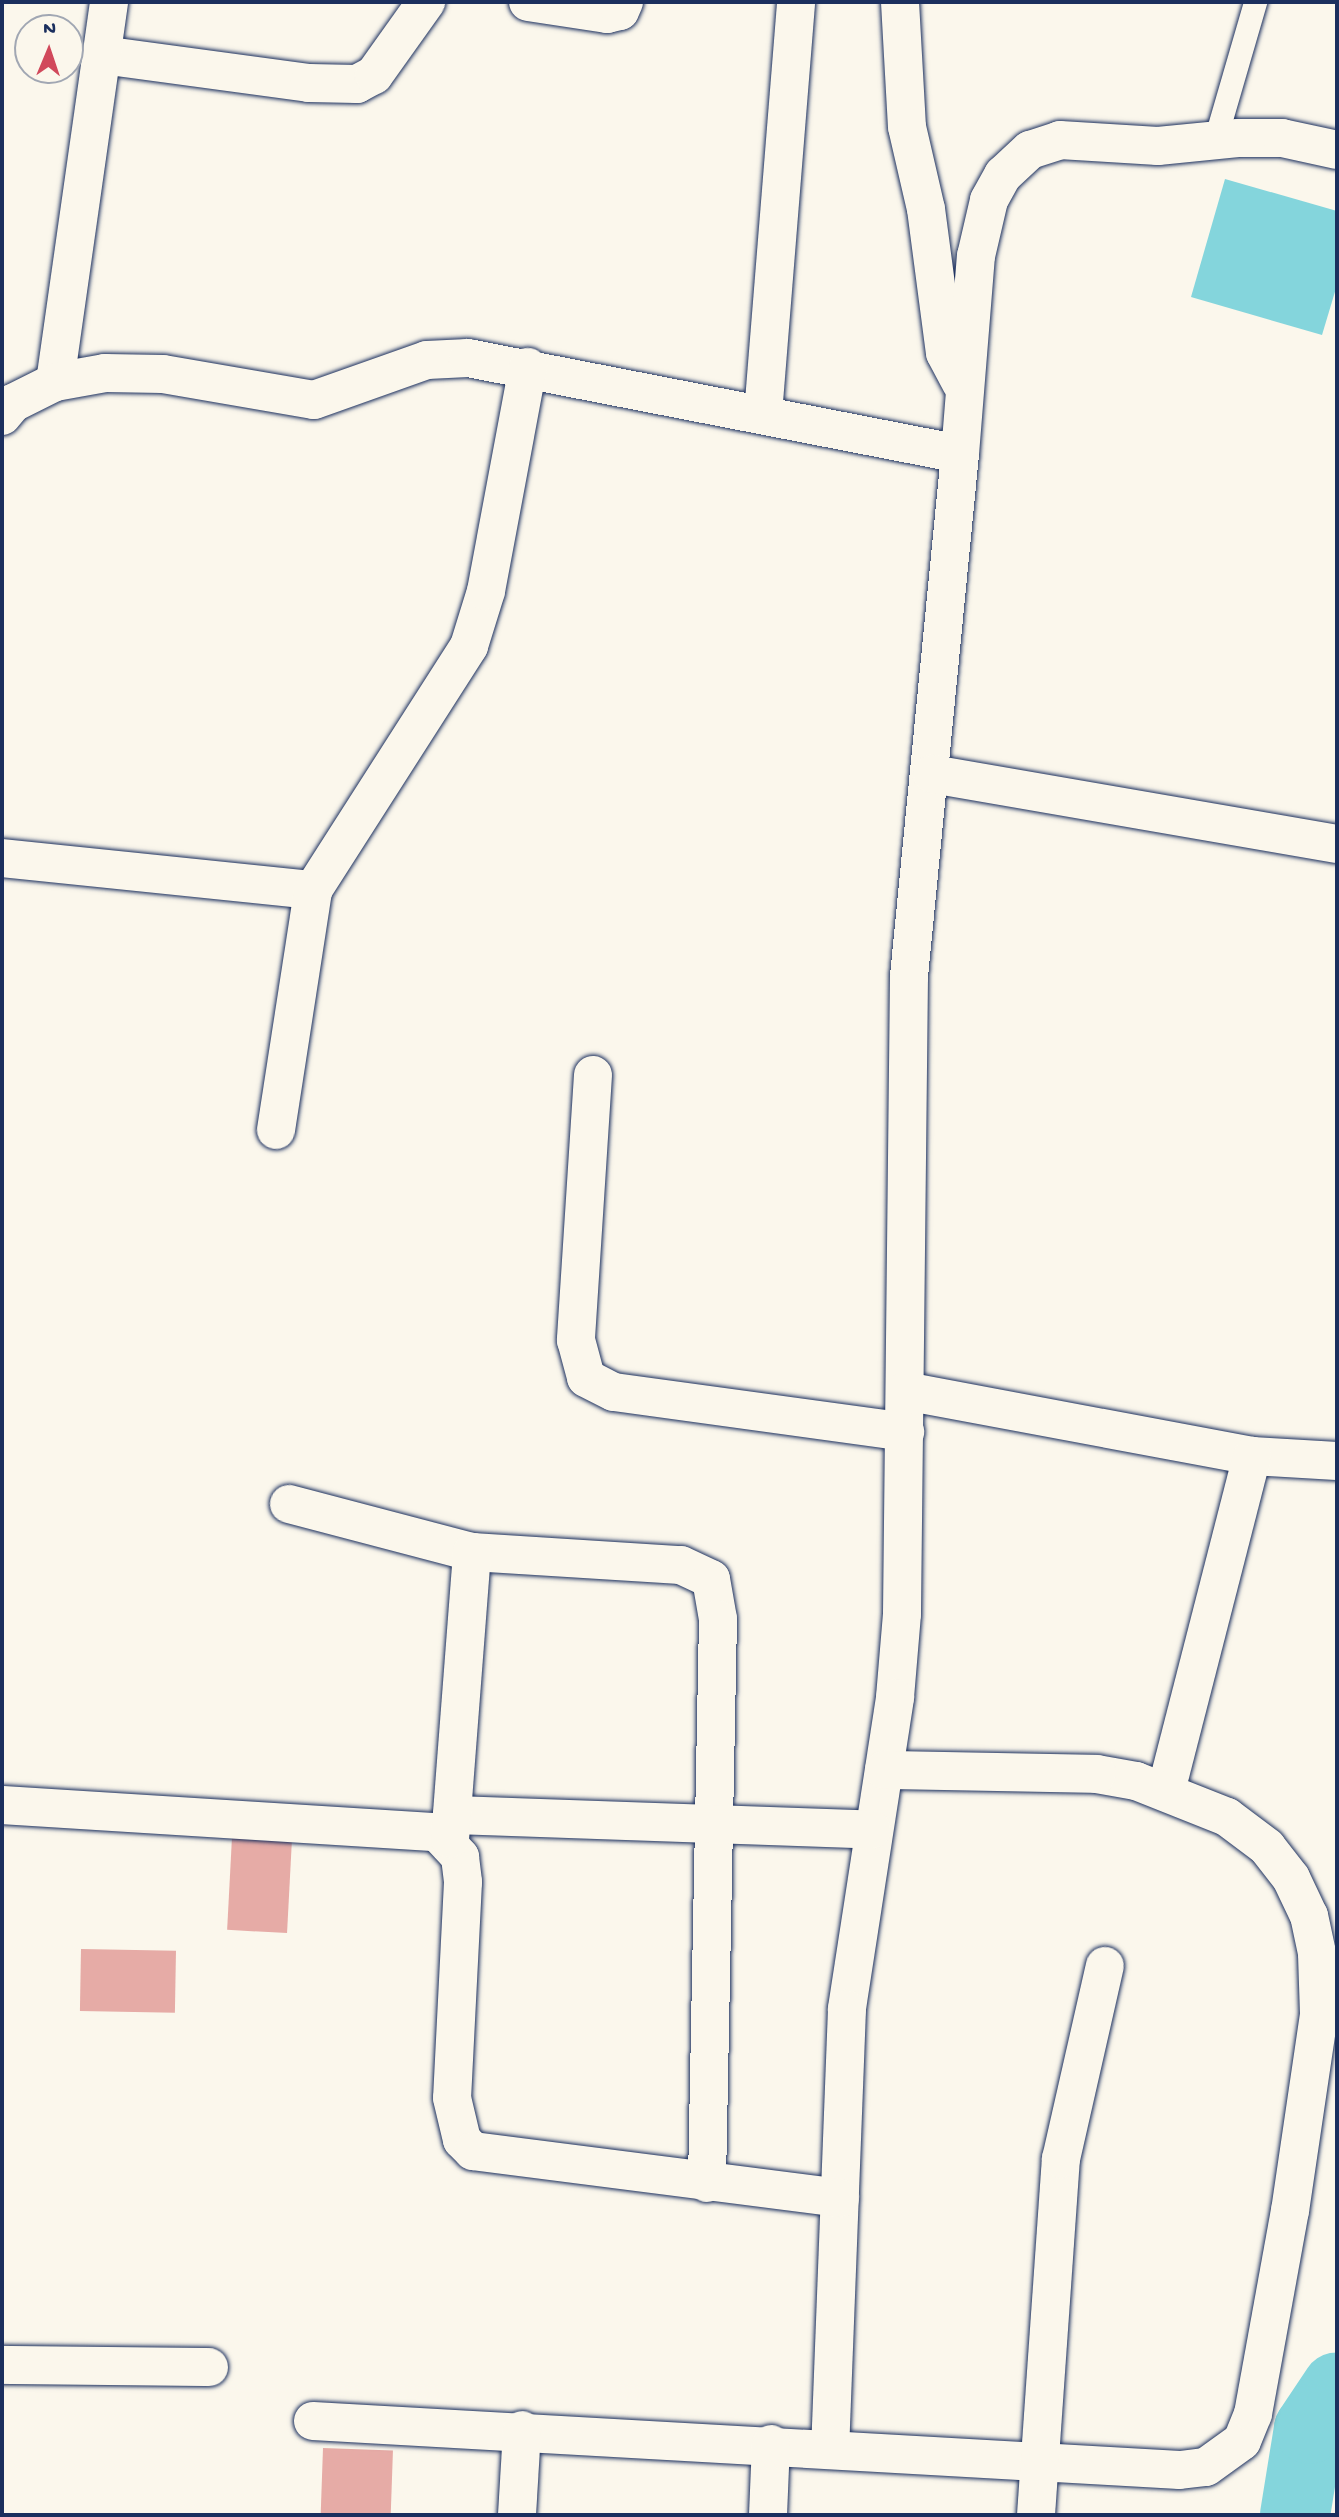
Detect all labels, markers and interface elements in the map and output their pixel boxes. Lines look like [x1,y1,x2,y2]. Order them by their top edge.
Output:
north arrow [14,14,84,84]
text: N [43,18,56,41]

